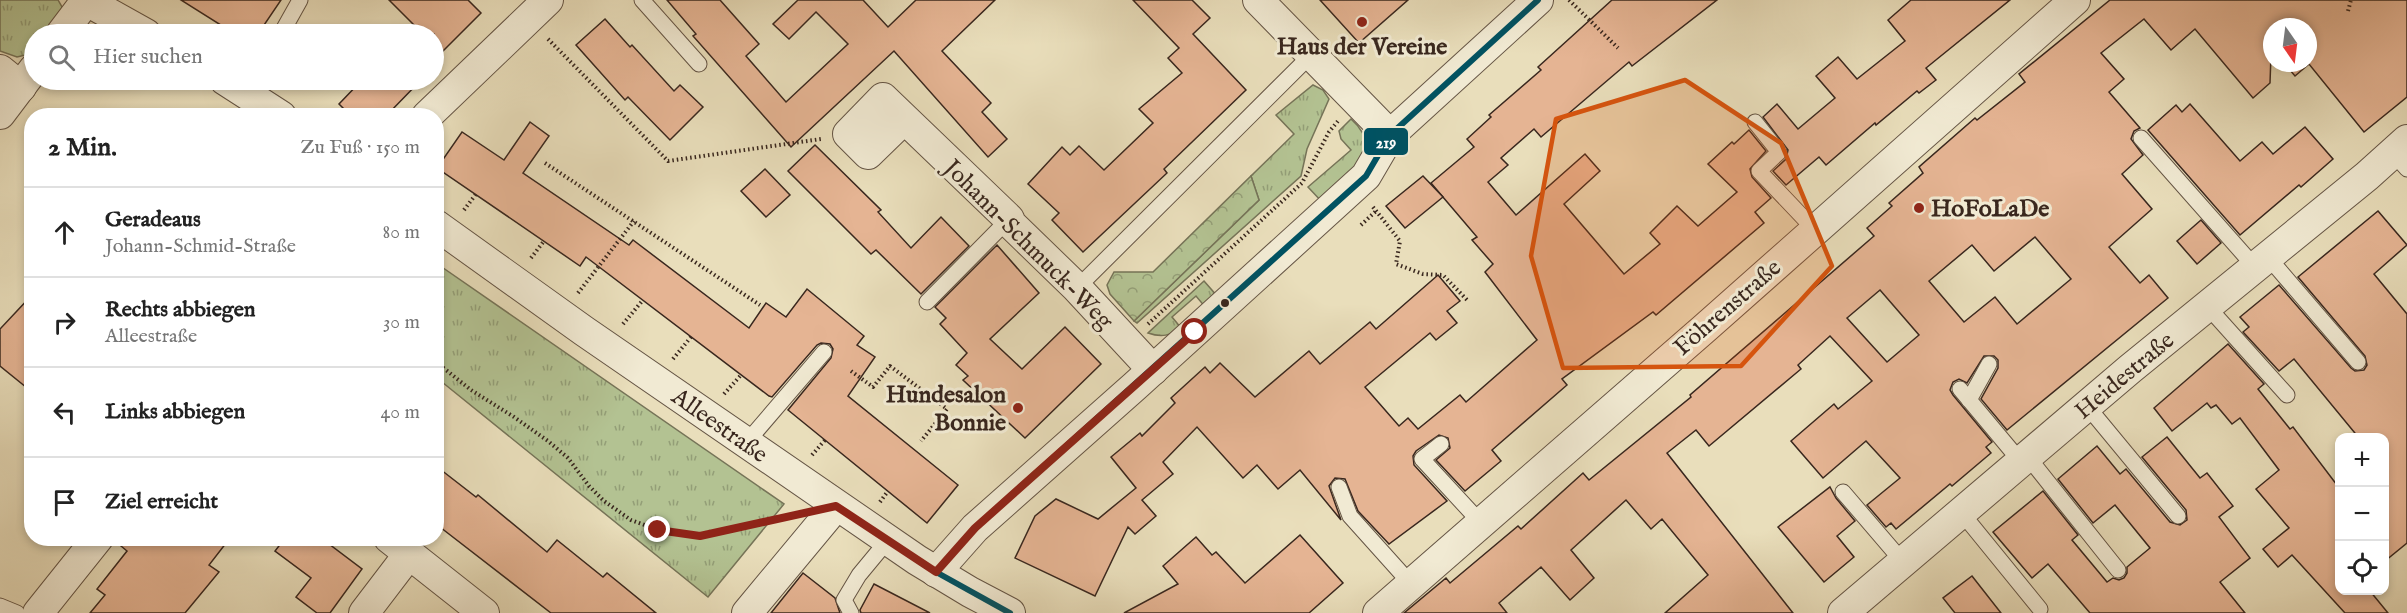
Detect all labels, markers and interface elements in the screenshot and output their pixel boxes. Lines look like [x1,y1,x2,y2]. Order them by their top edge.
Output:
marker: Haus der Vereine [1355,15,1369,29]
north arrow [2263,18,2317,72]
search box [24,24,444,90]
place label: Haus der Vereine [1277,32,1447,63]
icon: search [45,41,78,74]
text: Hier suchen [93,43,203,71]
line badge: 219 [1363,127,1409,156]
text: 2 Min. [48,131,117,164]
text: 219 [1376,134,1396,154]
text: Zu Fuß · 150 m [301,135,420,160]
street label: Johann-Schmuck-Weg [934,151,1120,337]
place label: HoFoLaDe [1931,194,2049,225]
marker: HoFoLaDe [1912,201,1926,215]
text: Geradeaus [105,206,201,234]
icon: ahead [48,216,81,249]
text: 80 m [383,220,420,245]
text: Johann-Schmid-Straße [105,234,296,259]
street label: Föhrenstraße [1668,253,1788,363]
text: Rechts abbiegen [105,296,255,324]
unlabelled marker [1219,297,1231,309]
icon: right [48,306,81,339]
text: 30 m [383,310,420,335]
route start [1181,318,1207,344]
text: Alleestraße [105,324,197,349]
street label: Heidestraße [2069,325,2181,427]
place label: Hundesalon Bonnie [886,380,1006,439]
street label: Alleestraße [664,381,773,471]
icon: left [48,396,81,429]
text: Links abbiegen [105,398,245,426]
text: 40 m [381,400,420,425]
marker: Hundesalon Bonnie [1011,401,1025,415]
map controls [2335,433,2389,595]
button: + [2335,433,2389,487]
icon: arrive [48,486,81,519]
button: − [2335,487,2389,541]
text: Ziel erreicht [105,488,218,516]
route end [644,516,670,542]
button: locate [2335,541,2389,595]

